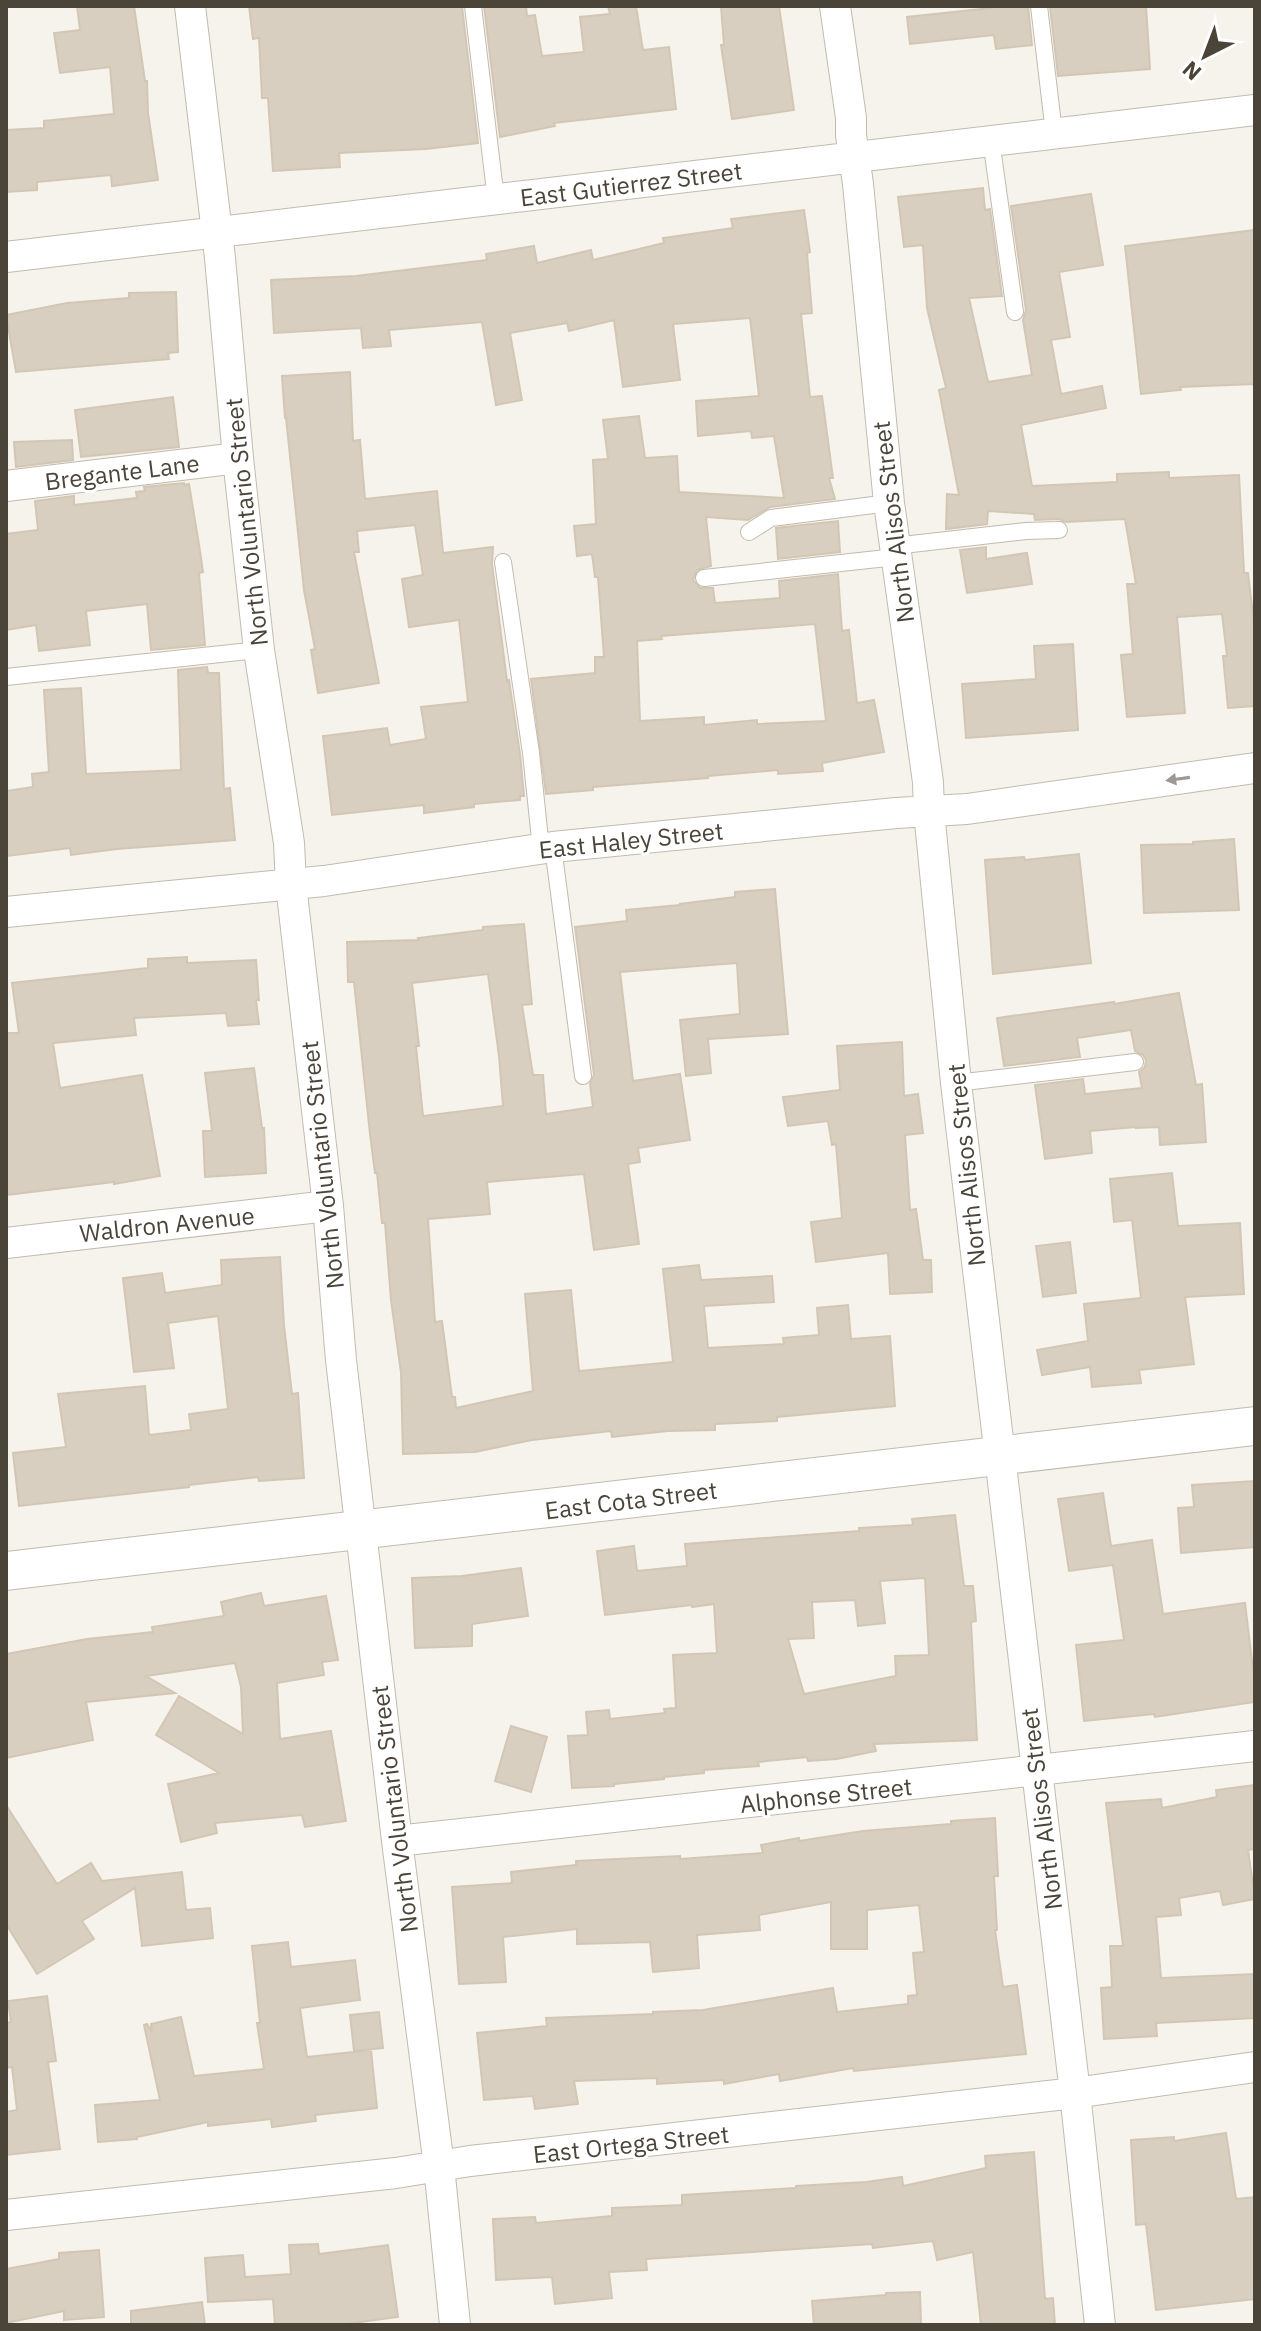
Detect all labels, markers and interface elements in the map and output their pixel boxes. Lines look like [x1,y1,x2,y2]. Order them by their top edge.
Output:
north arrow [1165,16,1245,96]
text: N [1176,55,1207,87]
street label: East Gutierrez Street [518,154,744,214]
street label: North Voluntario Street [217,396,275,648]
street label: North Alisos Street [865,419,921,625]
street label: Bregante Lane [43,447,201,497]
one-way arrow [1165,773,1190,786]
street label: East Haley Street [537,814,725,866]
street label: North Voluntario Street [293,1039,351,1291]
street label: North Alisos Street [939,1062,993,1268]
street label: Waldron Avenue [78,1199,256,1249]
street label: East Cota Street [543,1474,719,1526]
street label: North Voluntario Street [363,1683,425,1935]
street label: North Alisos Street [1013,1706,1069,1912]
street label: Alphonse Street [738,1770,914,1820]
street label: East Ortega Street [531,2118,731,2170]

